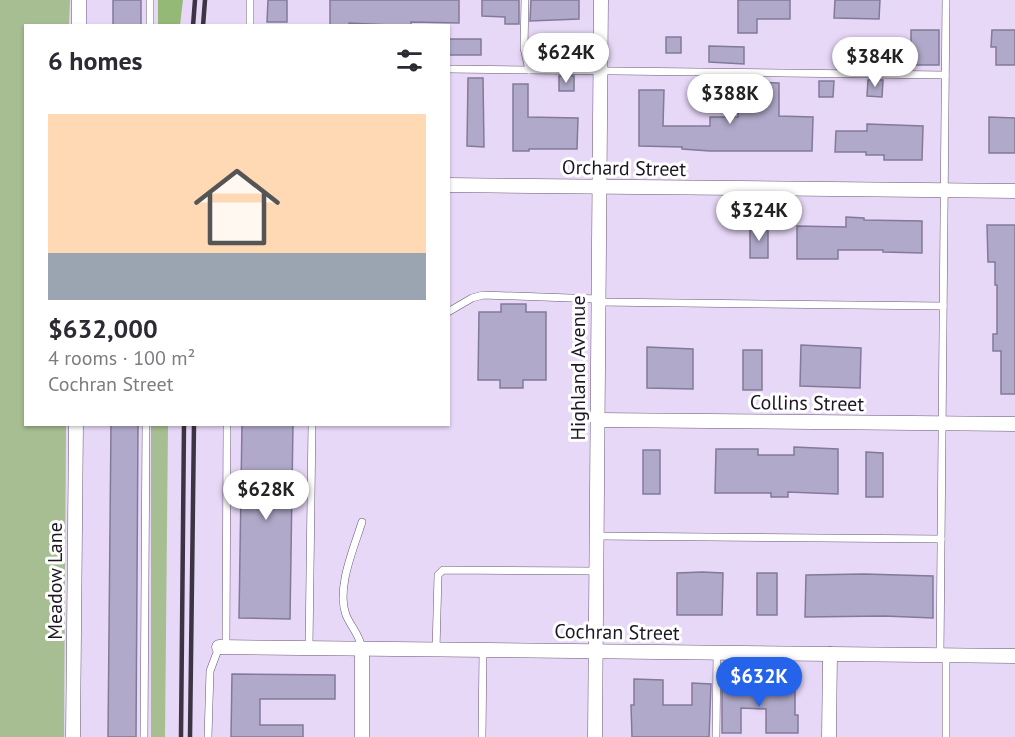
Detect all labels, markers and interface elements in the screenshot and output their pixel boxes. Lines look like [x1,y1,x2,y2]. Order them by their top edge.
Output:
pin: $624K [524,33,608,84]
pin: $384K [833,37,917,88]
text: $624K [537,39,595,65]
text: $384K [846,43,904,69]
text: 6 homes [48,44,143,77]
icon: filters [393,44,426,77]
pin: $388K [688,74,772,125]
text: $388K [701,80,759,106]
icon: home [183,153,291,261]
street label: Orchard Street [562,154,687,182]
pin: $324K [717,191,801,242]
text: $324K [730,197,788,223]
street label: Highland Avenue [565,295,591,441]
text: $632,000 [48,312,158,345]
text: 4 rooms · 100 m² [48,345,195,371]
text: Cochran Street [48,371,173,397]
street label: Collins Street [750,389,865,417]
pin: $628K [224,470,308,521]
text: $628K [237,476,295,502]
street label: Meadow Lane [42,522,68,640]
street label: Cochran Street [554,618,680,646]
pin: $632K [717,657,801,708]
text: $632K [730,663,788,689]

